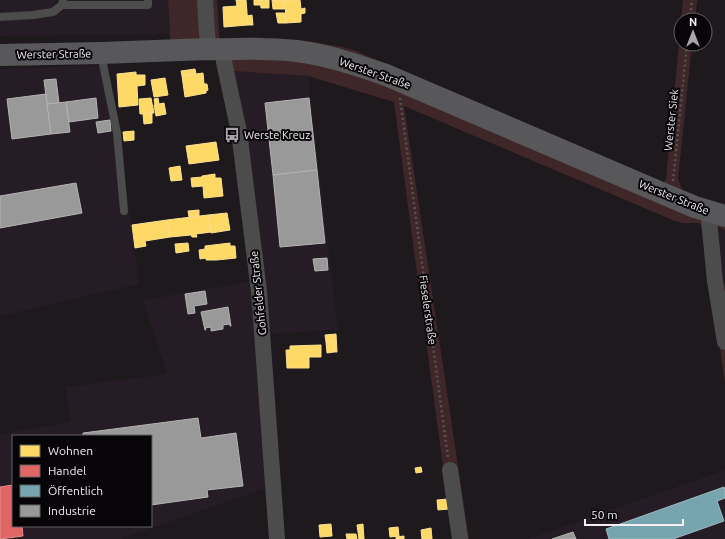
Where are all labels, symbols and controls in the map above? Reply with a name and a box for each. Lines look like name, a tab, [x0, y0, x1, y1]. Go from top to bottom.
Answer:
north arrow	[673, 12, 713, 52]
text: N	[689, 16, 697, 28]
street label: Werster Straße	[17, 47, 91, 61]
street label: Werster Straße	[338, 55, 412, 91]
street label: Werster Siek	[662, 88, 680, 152]
bus stop icon: Werste Kreuz	[223, 126, 241, 144]
place label: Werste Kreuz	[244, 129, 310, 141]
street label: Werster Straße	[637, 177, 711, 217]
street label: Gohfelder Straße	[248, 250, 268, 336]
street label: Fieselerstraße	[417, 274, 439, 346]
legend	[12, 435, 152, 527]
text: Wohnen	[48, 444, 93, 457]
text: Handel	[48, 464, 86, 477]
text: Öffentlich	[48, 484, 103, 497]
scale bar	[585, 501, 683, 527]
text: Industrie	[48, 504, 96, 517]
text: 50 m	[591, 508, 618, 521]

